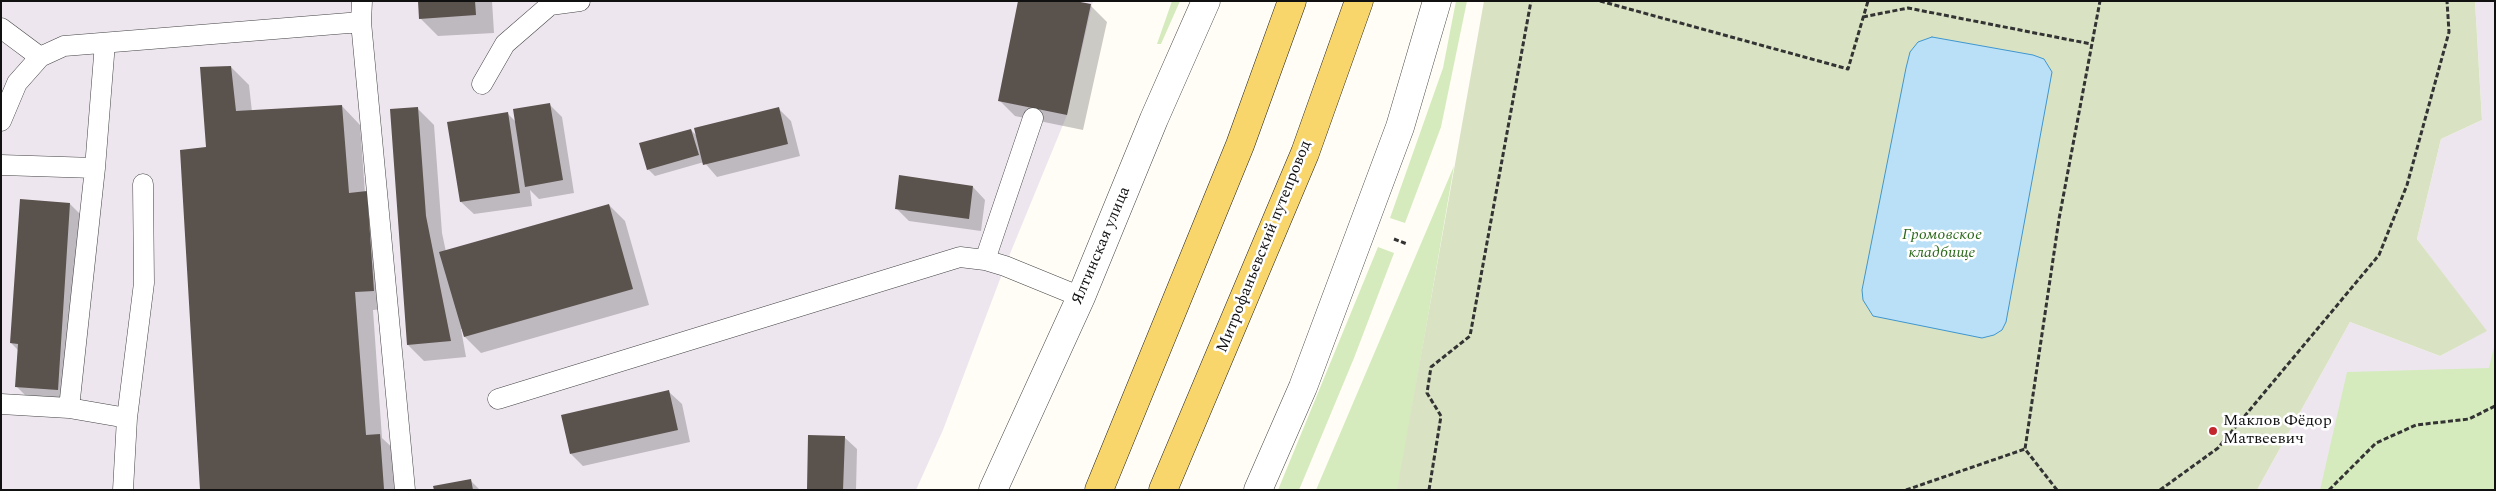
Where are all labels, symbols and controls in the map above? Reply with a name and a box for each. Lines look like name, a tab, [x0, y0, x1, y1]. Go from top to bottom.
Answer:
street label: Митрофаньевский путепровод	[1214, 138, 1316, 356]
street label: Ялтинская улица	[1068, 184, 1136, 308]
park label: Громовское кладбище	[1902, 226, 1982, 264]
place label: Маклов Фёдор Матвеевич	[2223, 412, 2332, 450]
marker: Маклов Фёдор Матвеевич	[2207, 425, 2219, 437]

